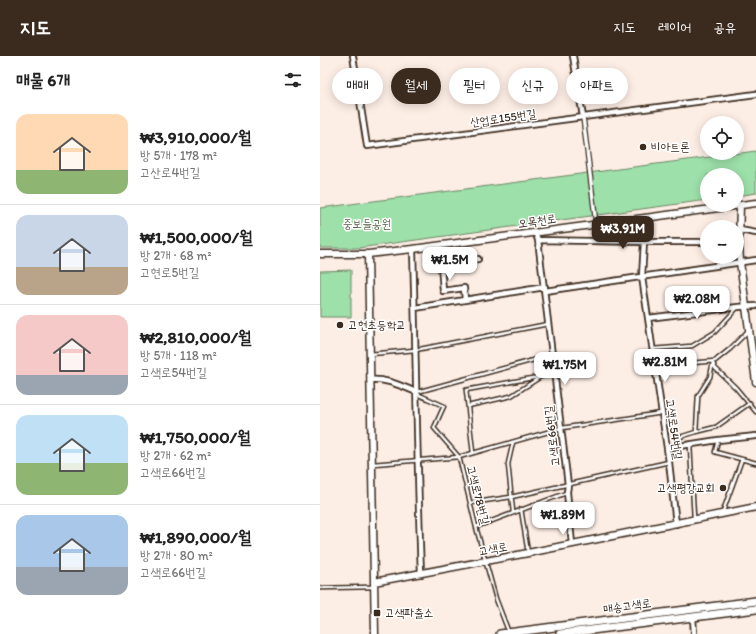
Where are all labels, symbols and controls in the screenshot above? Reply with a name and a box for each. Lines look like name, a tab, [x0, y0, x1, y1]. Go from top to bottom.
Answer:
text: 지도	[20, 16, 51, 39]
text: 지도	[613, 19, 636, 36]
text: 레이어	[658, 19, 691, 36]
text: 공유	[713, 19, 736, 36]
chip: 매매	[332, 68, 383, 104]
chip: 월세	[391, 68, 441, 104]
chip: 필터	[449, 68, 500, 104]
chip: 신규	[508, 68, 558, 104]
chip: 아파트	[566, 68, 628, 104]
icon: filters	[282, 69, 304, 91]
text: 매물 6개	[16, 70, 70, 90]
street label: 산업로155번길	[469, 106, 537, 130]
map controls	[700, 116, 744, 264]
button: locate	[700, 116, 744, 160]
text: ₩3,910,000/월	[140, 127, 251, 147]
icon: home	[48, 130, 96, 178]
place label: 비아트론	[651, 140, 690, 154]
marker: 비아트론	[638, 142, 648, 152]
text: 방 5개 · 178 m²	[140, 148, 217, 163]
text: 고산로4번길	[140, 165, 200, 180]
button: +	[700, 168, 744, 212]
street label: 오목천로	[517, 211, 557, 231]
pin: ₩3.91M	[590, 216, 656, 250]
park label: 중보들공원	[343, 217, 391, 231]
button: −	[700, 220, 744, 264]
text: ₩3.91M	[601, 221, 645, 236]
text: ₩1,500,000/월	[140, 227, 253, 247]
icon: home	[48, 231, 96, 279]
pin: ₩1.5M	[422, 247, 478, 281]
text: 방 2개 · 68 m²	[140, 248, 212, 263]
text: ₩1.5M	[431, 252, 469, 267]
text: 고현로5번길	[140, 265, 199, 280]
pin: ₩2.08M	[664, 286, 730, 320]
text: ₩2.08M	[674, 291, 720, 306]
place label: 고현초등학교	[348, 318, 406, 332]
marker: 고현초등학교	[335, 320, 345, 330]
text: ₩2,810,000/월	[140, 327, 251, 347]
icon: home	[48, 331, 96, 379]
text: 방 5개 · 118 m²	[140, 348, 217, 363]
pin: ₩2.81M	[632, 349, 698, 383]
pin: ₩1.75M	[532, 352, 598, 386]
text: ₩2.81M	[643, 354, 687, 369]
text: ₩1.75M	[543, 357, 587, 372]
text: 고색로54번길	[140, 365, 207, 380]
street label: 고색로54번길	[663, 397, 685, 461]
street label: 고색로66번길	[541, 405, 563, 467]
text: ₩1,750,000/월	[140, 427, 251, 447]
icon: home	[48, 431, 96, 479]
text: 방 2개 · 62 m²	[140, 448, 211, 463]
street label: 고색로78번길	[464, 464, 492, 527]
text: 고색로66번길	[140, 465, 206, 480]
place label: 고색평강교회	[657, 481, 715, 495]
marker: 고색평강교회	[718, 483, 728, 493]
pin: ₩1.89M	[530, 502, 596, 536]
text: ₩1.89M	[541, 507, 585, 522]
text: ₩1,890,000/월	[140, 527, 251, 547]
icon: home	[48, 531, 96, 579]
street label: 고색로	[477, 539, 509, 559]
text: 방 2개 · 80 m²	[140, 548, 213, 563]
text: 고색로66번길	[140, 565, 206, 580]
street label: 매송고색로	[602, 596, 652, 616]
place label: 고색파출소	[385, 606, 433, 620]
marker: 고색파출소	[372, 608, 382, 618]

